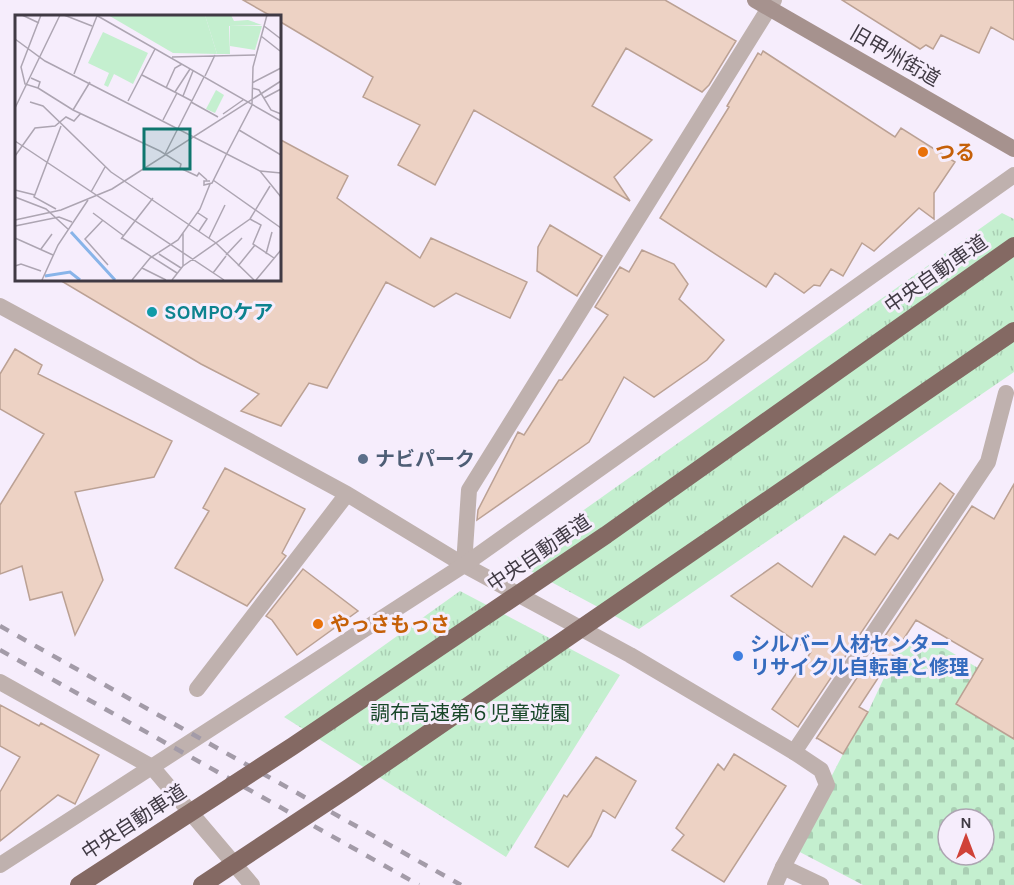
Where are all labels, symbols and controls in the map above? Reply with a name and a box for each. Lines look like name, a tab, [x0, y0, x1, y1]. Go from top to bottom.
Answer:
inset map	[15, 15, 280, 280]
street label: 旧甲州街道	[846, 21, 944, 91]
place label: つる	[935, 141, 975, 164]
marker: つる	[916, 145, 930, 159]
street label: 中央自動車道	[880, 230, 992, 318]
place label: SOMPOケア	[164, 301, 273, 324]
marker: SOMPOケア	[145, 305, 159, 319]
place label: ナビパーク	[375, 448, 475, 471]
marker: ナビパーク	[356, 452, 370, 466]
street label: 中央自動車道	[483, 510, 595, 596]
place label: やっさもっさ	[330, 613, 450, 636]
marker: やっさもっさ	[311, 617, 325, 631]
place label: シルバー人材センター リサイクル自転車と修理	[750, 633, 969, 679]
marker: シルバー人材センター リサイクル自転車と修理	[731, 649, 745, 663]
park label: 調布高速第６児童遊園	[370, 702, 570, 725]
street label: 中央自動車道	[77, 780, 191, 864]
north arrow	[936, 807, 996, 867]
text: N	[960, 813, 972, 832]

